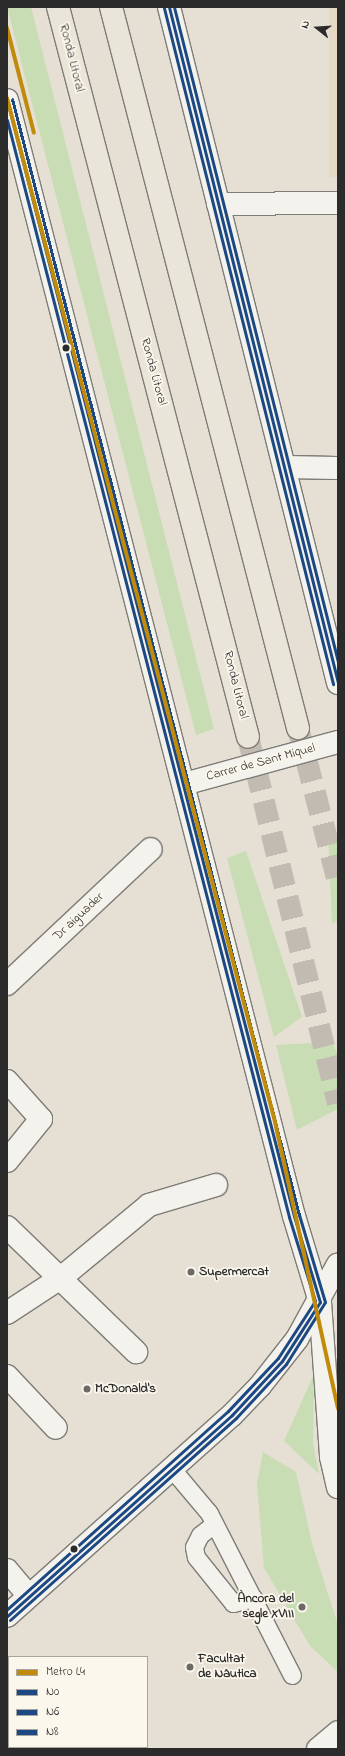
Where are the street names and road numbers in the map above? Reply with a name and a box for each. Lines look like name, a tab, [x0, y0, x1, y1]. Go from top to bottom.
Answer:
street label: Ronda Litoral	[55, 22, 87, 94]
street label: Ronda Litoral	[136, 336, 170, 408]
street label: Ronda Litoral	[219, 649, 251, 721]
street label: Carrer de Sant Miquel	[205, 741, 317, 785]
street label: Dr aiguader	[50, 890, 108, 944]

